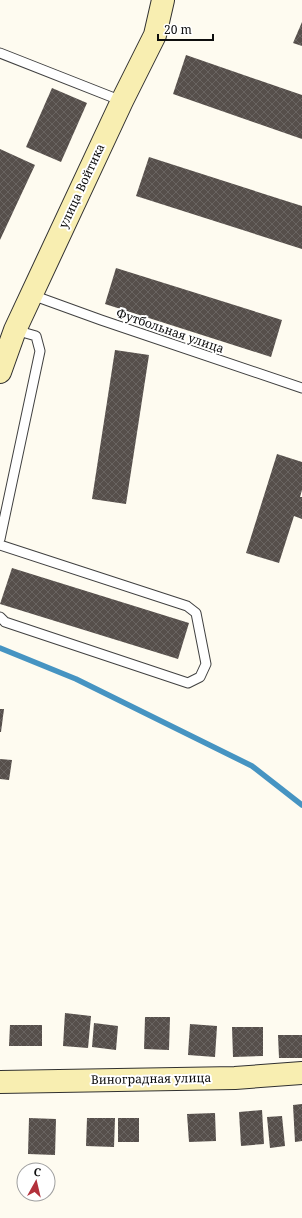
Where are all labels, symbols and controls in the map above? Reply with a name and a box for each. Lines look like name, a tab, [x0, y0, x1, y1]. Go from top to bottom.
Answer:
scale bar	[158, 16, 213, 42]
text: 20 m	[164, 21, 192, 38]
street label: улица Войтика	[55, 141, 109, 231]
street label: Футбольная улица	[114, 304, 227, 357]
street label: Виноградная улица	[91, 1069, 211, 1088]
north arrow	[16, 1162, 56, 1202]
text: С	[33, 1164, 42, 1180]

